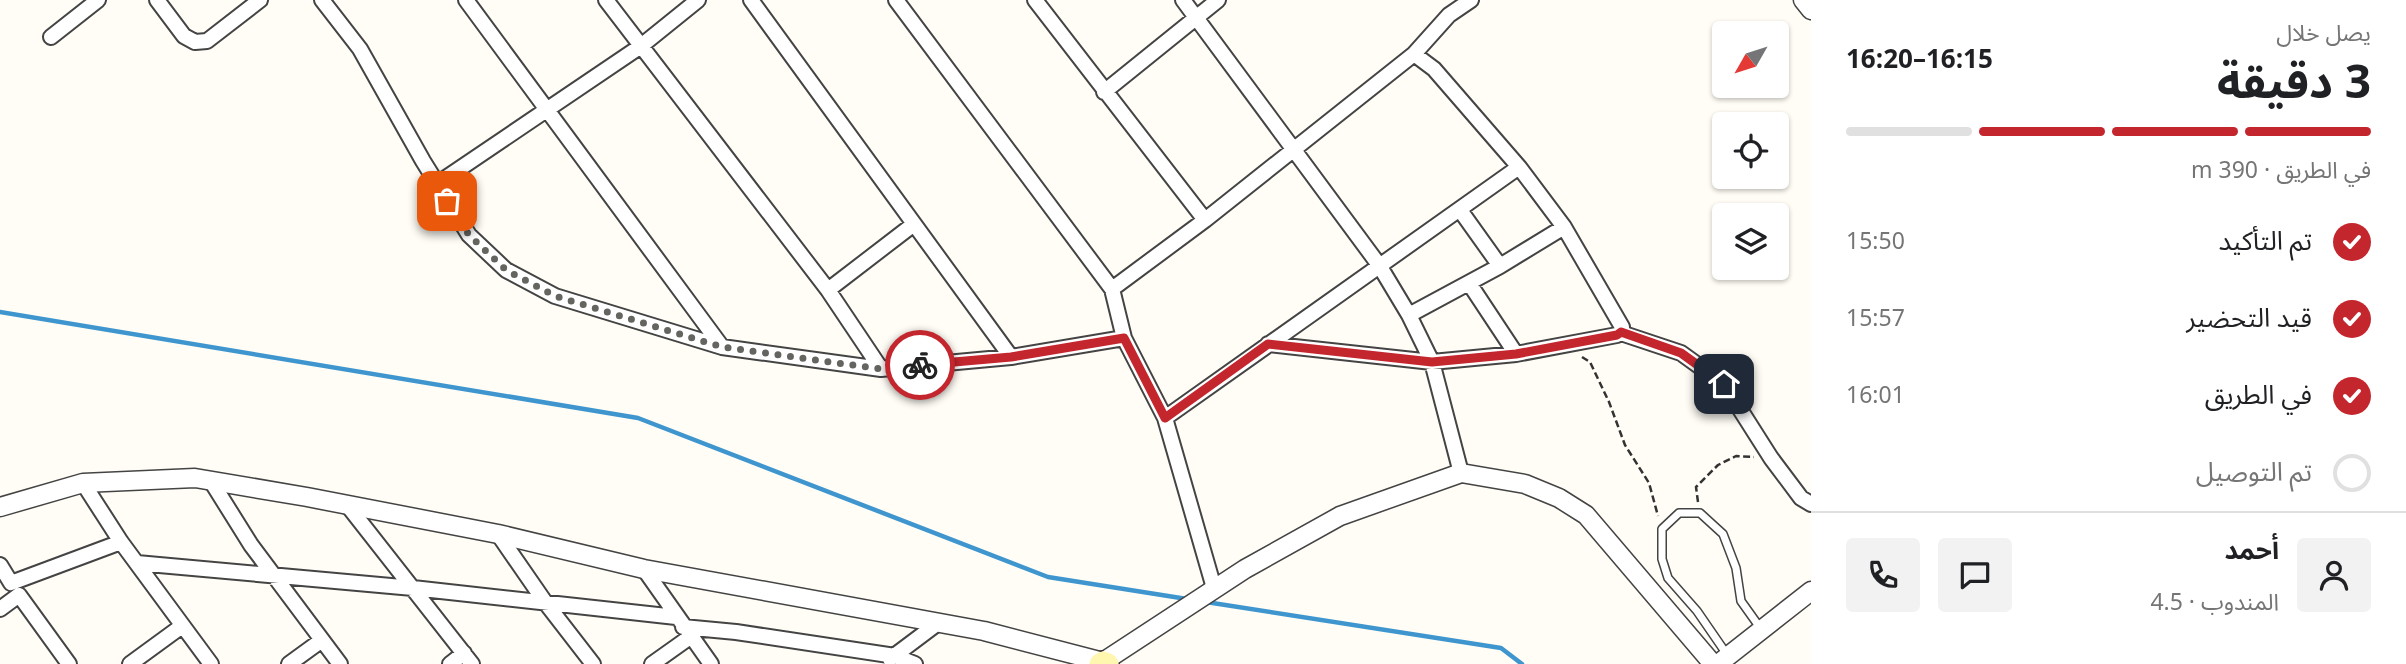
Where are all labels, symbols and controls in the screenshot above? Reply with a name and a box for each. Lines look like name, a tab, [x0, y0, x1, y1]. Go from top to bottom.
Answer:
text: يصل خلال	[2276, 9, 2371, 58]
north arrow	[1712, 21, 1788, 98]
map controls	[1712, 21, 1789, 280]
text: 16:15–16:20	[1846, 32, 1993, 87]
text: 3 دقيقة	[2217, 35, 2371, 132]
button: locate	[1712, 112, 1789, 189]
text: في الطريق · 390 m	[2191, 146, 2371, 195]
pin	[417, 171, 477, 231]
icon: bag	[428, 182, 466, 220]
button: layers	[1712, 203, 1789, 280]
text: تم التأكيد	[2218, 214, 2312, 269]
text: 15:50	[1846, 217, 1905, 266]
icon: check	[2333, 223, 2371, 261]
text: قيد التحضير	[2186, 291, 2312, 346]
text: 15:57	[1846, 294, 1905, 343]
icon: check	[2333, 300, 2371, 338]
courier	[885, 330, 955, 400]
icon: bike	[901, 346, 939, 384]
pin	[1694, 354, 1754, 414]
icon: home	[1705, 365, 1743, 403]
text: في الطريق	[2205, 368, 2312, 423]
text: 16:01	[1846, 371, 1905, 420]
icon: check	[2333, 377, 2371, 415]
text: تم التوصيل	[2196, 445, 2312, 500]
text: أحمد	[2225, 523, 2279, 578]
button: phone	[1846, 538, 1920, 612]
button: chat	[1938, 538, 2012, 612]
button: person	[2297, 538, 2371, 612]
text: المندوب · 4.5	[2150, 578, 2279, 627]

